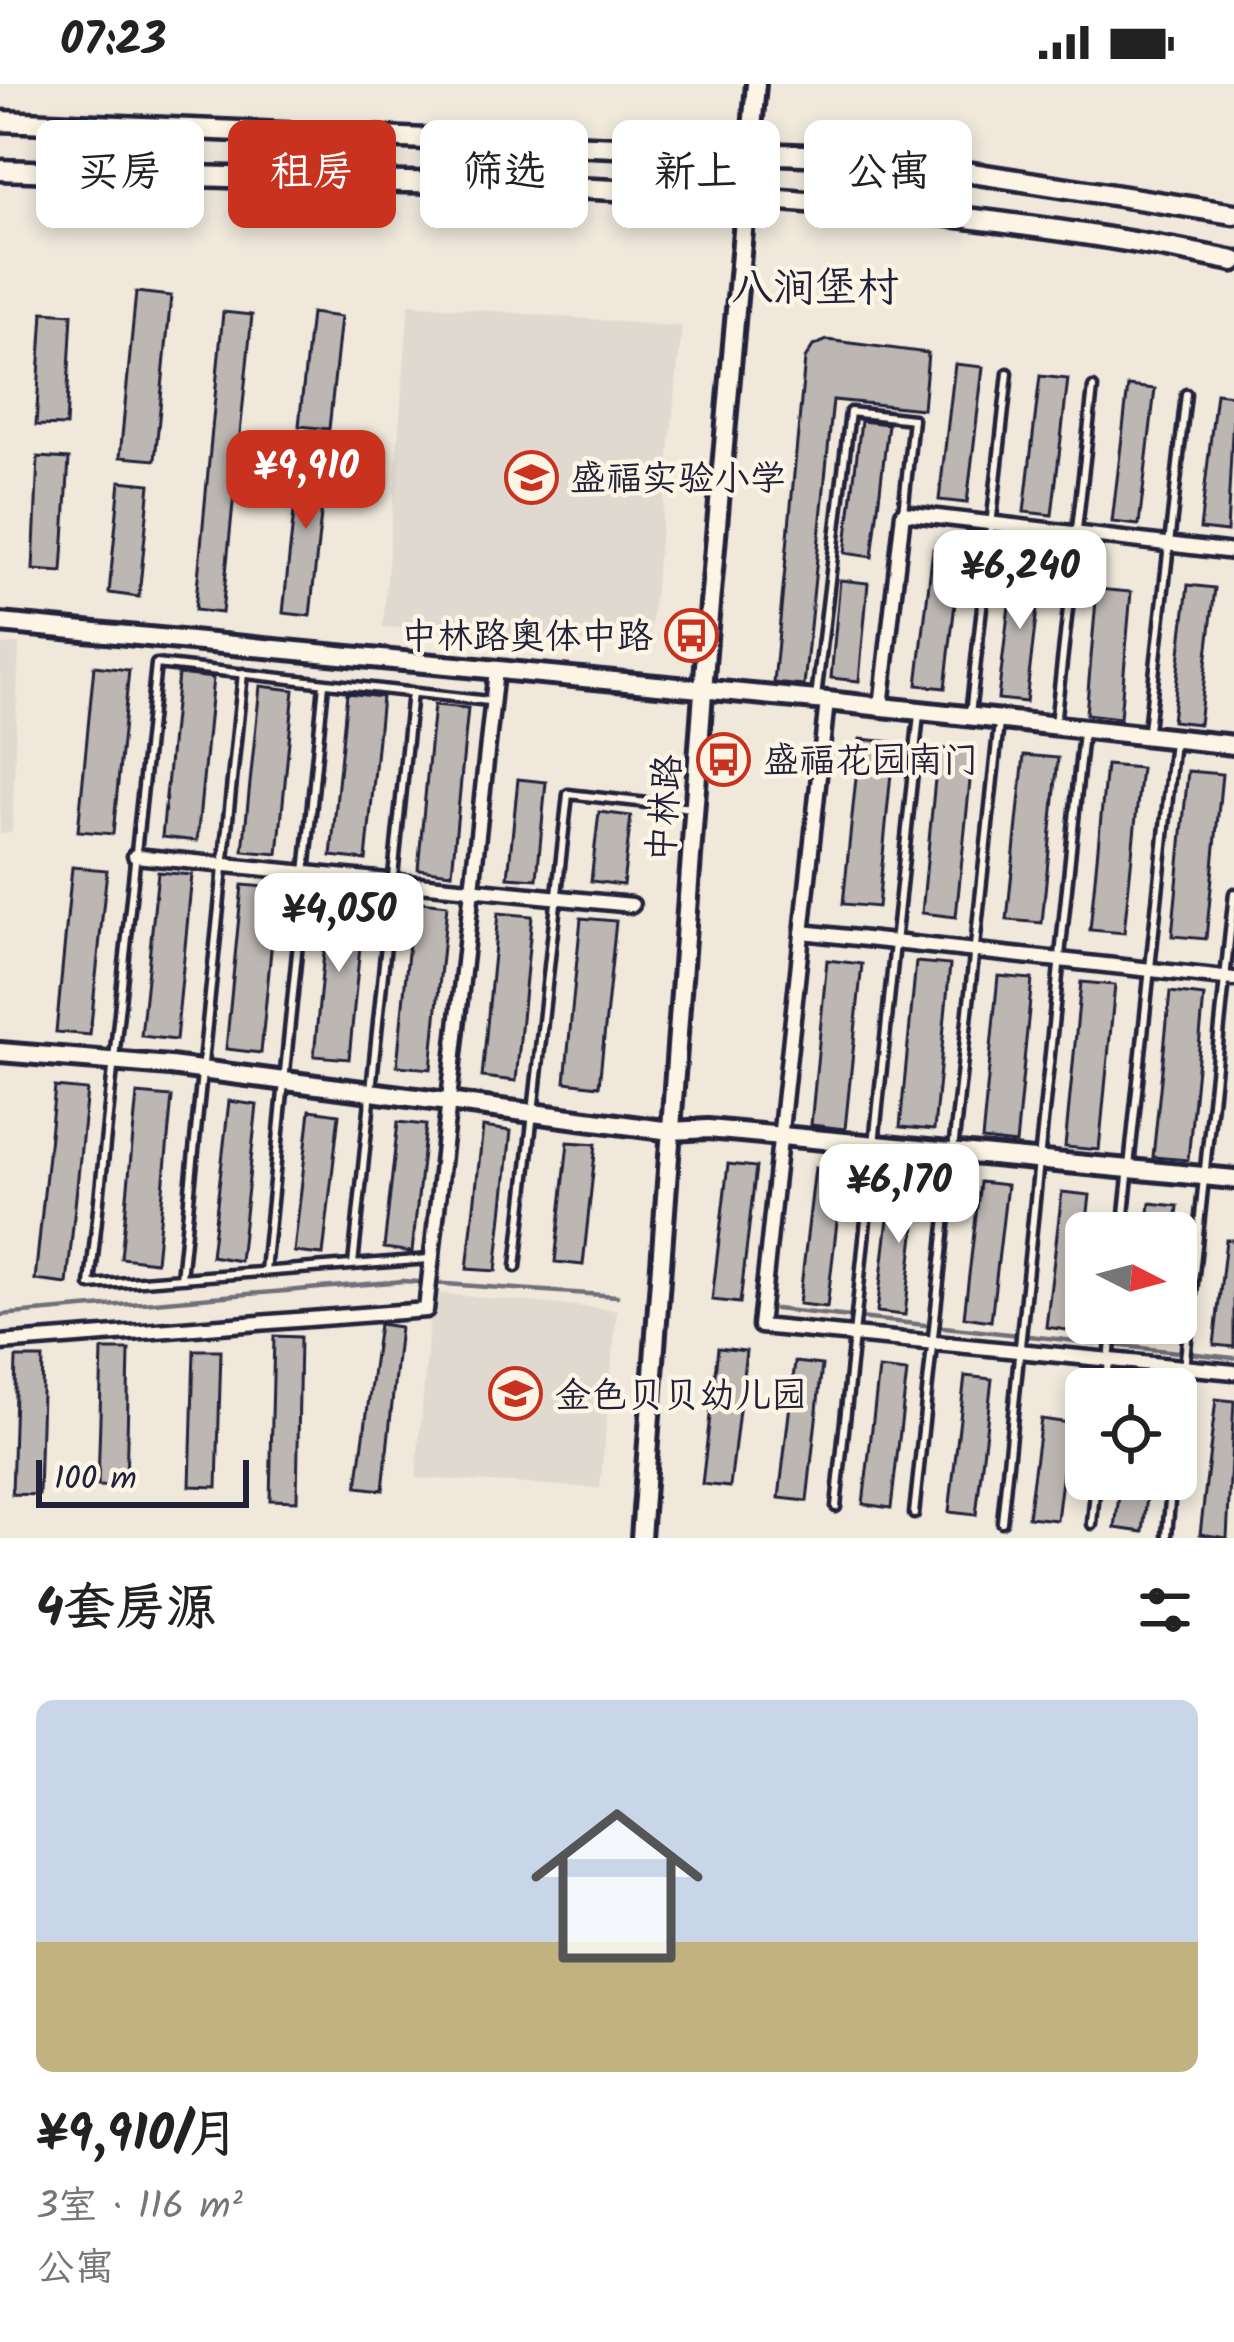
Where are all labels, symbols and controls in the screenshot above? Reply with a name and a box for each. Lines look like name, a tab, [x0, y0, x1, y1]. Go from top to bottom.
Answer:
text: 07:23	[60, 6, 166, 78]
chip: 买房	[36, 120, 204, 228]
chip: 租房	[228, 120, 396, 228]
chip: 筛选	[420, 120, 588, 228]
chip: 新上	[612, 120, 780, 228]
chip: 公寓	[804, 120, 972, 228]
district label: 八涧堡村	[731, 256, 899, 323]
pin: ¥9,910	[208, 430, 404, 532]
text: ¥9,910	[253, 438, 359, 500]
school or university icon: 盛福实验小学	[503, 449, 559, 505]
place label: 盛福实验小学	[570, 452, 786, 509]
pin: ¥6,240	[922, 530, 1118, 632]
text: ¥6,240	[960, 538, 1080, 600]
bus stop icon: 中林路奥体中路	[664, 607, 720, 663]
place label: 中林路奥体中路	[401, 610, 653, 667]
bus stop icon: 盛福花园南门	[696, 731, 752, 787]
place label: 盛福花园南门	[763, 734, 979, 791]
street label: 中林路	[634, 752, 699, 864]
pin: ¥4,050	[241, 873, 437, 975]
text: ¥4,050	[281, 881, 397, 943]
pin: ¥6,170	[801, 1144, 997, 1246]
text: ¥6,170	[846, 1152, 952, 1214]
north arrow	[1065, 1212, 1197, 1344]
map controls	[1065, 1212, 1197, 1500]
school or university icon: 金色贝贝幼儿园	[488, 1366, 544, 1422]
button: locate	[1065, 1368, 1197, 1500]
place label: 金色贝贝幼儿园	[555, 1369, 807, 1426]
scale bar	[36, 1454, 249, 1507]
text: 100 m	[54, 1454, 137, 1507]
text: 4套房源	[36, 1570, 217, 1651]
icon: filters	[1132, 1577, 1198, 1643]
icon: home	[509, 1778, 725, 1994]
text: ¥9,910/月	[36, 2096, 239, 2177]
text: 3室 · 116 m²	[36, 2177, 243, 2239]
text: 公寓	[36, 2239, 114, 2301]

